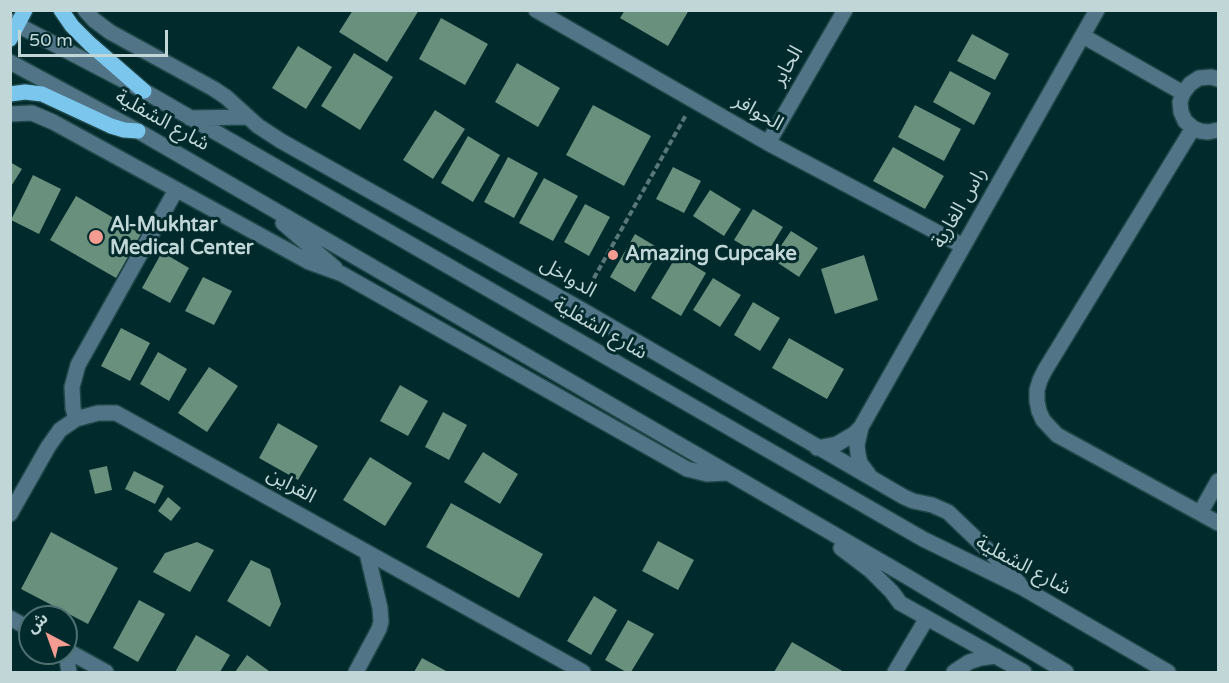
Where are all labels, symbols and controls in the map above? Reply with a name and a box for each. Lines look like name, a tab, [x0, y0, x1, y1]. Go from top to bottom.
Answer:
scale bar	[21, 18, 171, 56]
text: 50 m	[29, 29, 73, 51]
street label: الحاير	[767, 42, 809, 90]
street label: شارع الشفلية	[111, 85, 213, 157]
street label: الحوافر	[729, 89, 787, 137]
street label: راس الغارية	[927, 163, 993, 253]
place label: Al-Mukhtar Medical Center	[110, 214, 253, 261]
marker: Al-Mukhtar Medical Center	[87, 228, 105, 246]
place label: Amazing Cupcake	[625, 243, 797, 267]
marker: Amazing Cupcake	[606, 248, 620, 262]
street label: الدواخل	[536, 252, 600, 304]
street label: شارع الشفلية	[549, 293, 651, 365]
street label: القراين	[262, 463, 320, 509]
street label: شارع الشفلية	[971, 531, 1075, 601]
north arrow	[18, 605, 78, 665]
text: ش	[23, 608, 52, 638]

